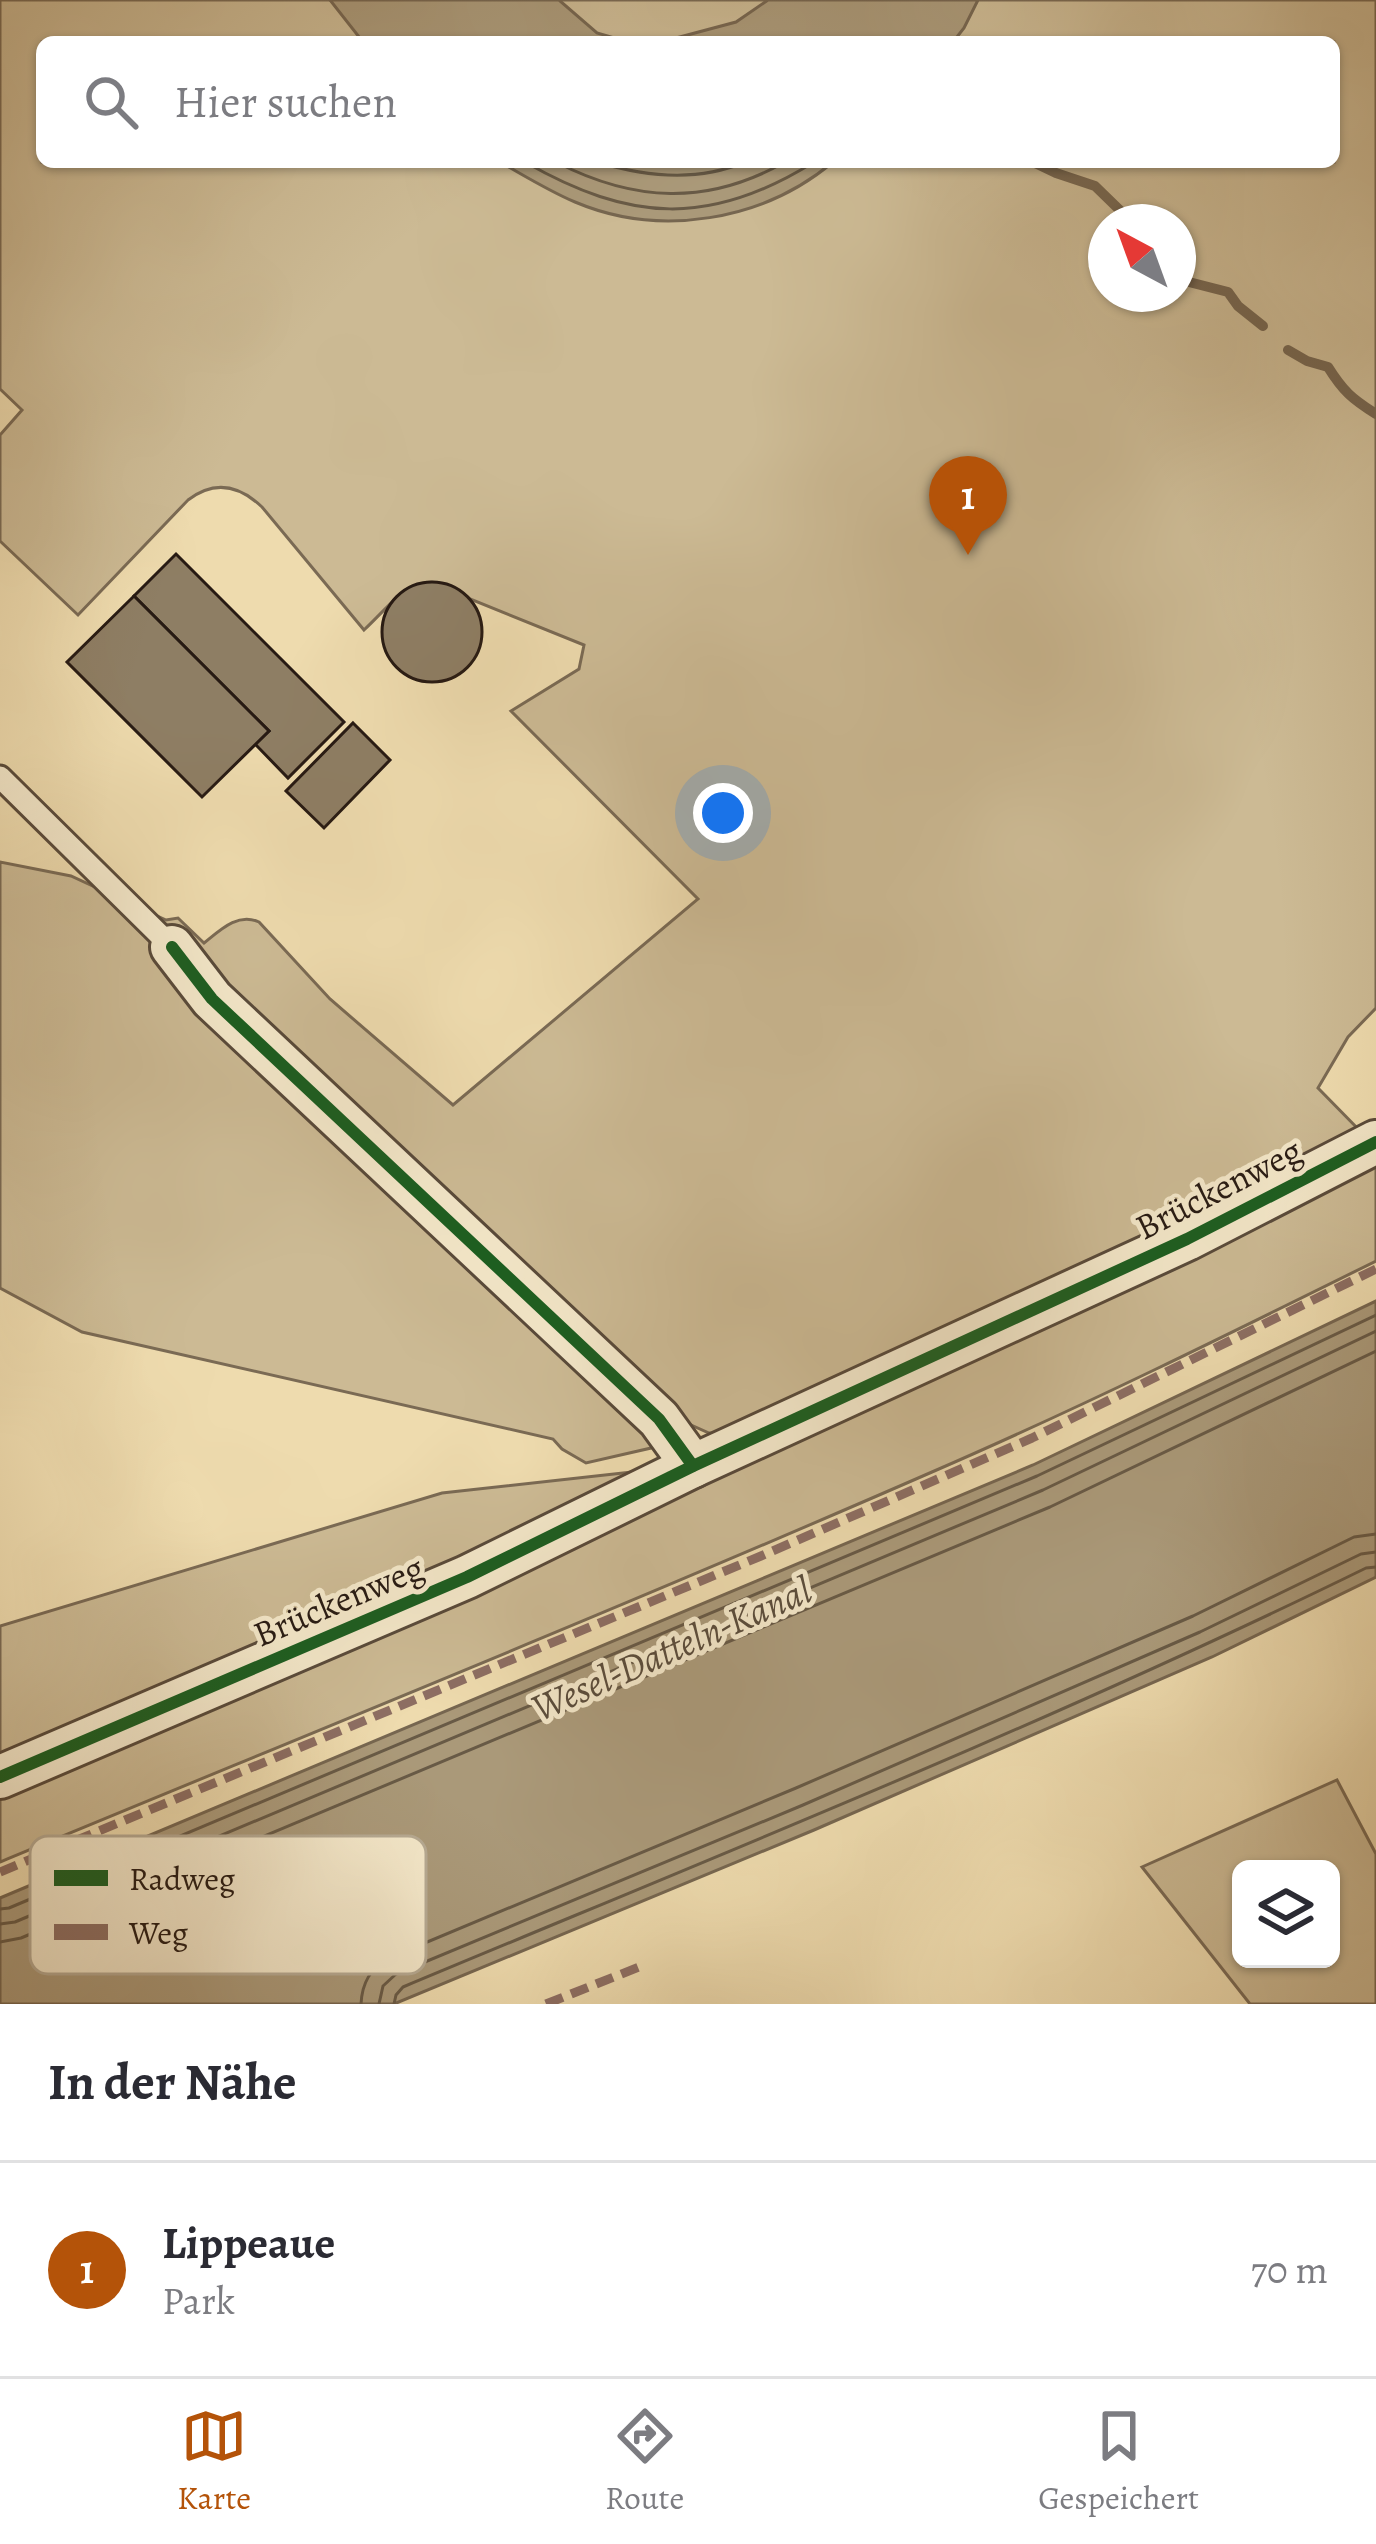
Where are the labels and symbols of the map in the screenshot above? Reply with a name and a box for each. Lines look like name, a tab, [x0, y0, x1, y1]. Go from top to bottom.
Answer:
north arrow	[1088, 204, 1196, 312]
pin: 1	[929, 456, 1007, 555]
your location	[693, 783, 753, 843]
street label: Brückenweg	[1127, 1126, 1310, 1251]
street label: Brückenweg	[245, 1543, 431, 1658]
water label: Wesel-Datteln-Kanal	[523, 1563, 820, 1734]
legend	[30, 1836, 426, 1974]
text: Radweg	[129, 1856, 236, 1901]
text: Weg	[128, 1910, 189, 1955]

